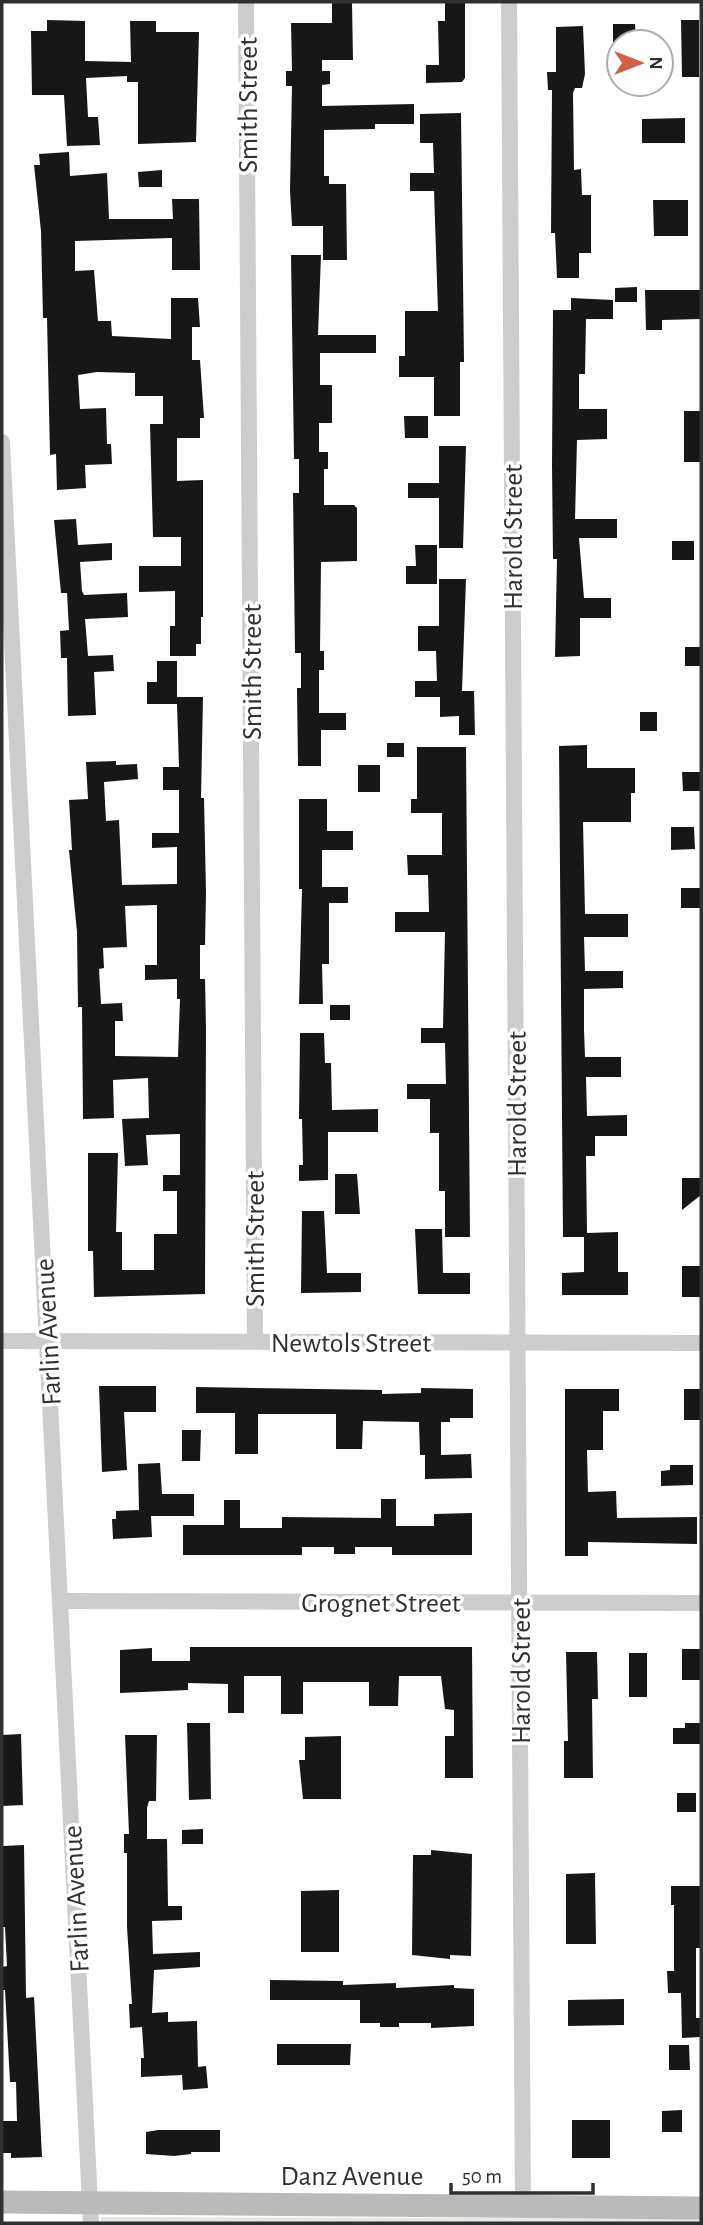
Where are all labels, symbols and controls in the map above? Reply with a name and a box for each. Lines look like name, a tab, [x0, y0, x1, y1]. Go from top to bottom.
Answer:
north arrow	[605, 28, 675, 98]
street label: Smith Street	[235, 37, 263, 173]
text: N	[646, 56, 665, 70]
street label: Harold Street	[500, 464, 528, 610]
street label: Smith Street	[239, 604, 267, 740]
street label: Harold Street	[504, 1031, 532, 1177]
street label: Smith Street	[242, 1171, 270, 1307]
street label: Farlin Avenue	[31, 1258, 67, 1406]
street label: Newtols Street	[271, 1330, 431, 1358]
street label: Grognet Street	[301, 1590, 461, 1618]
street label: Harold Street	[508, 1598, 536, 1744]
street label: Farlin Avenue	[59, 1825, 95, 1973]
scale bar	[451, 2152, 593, 2196]
street label: Danz Avenue	[281, 2163, 423, 2191]
text: 50 m	[462, 2166, 502, 2187]

